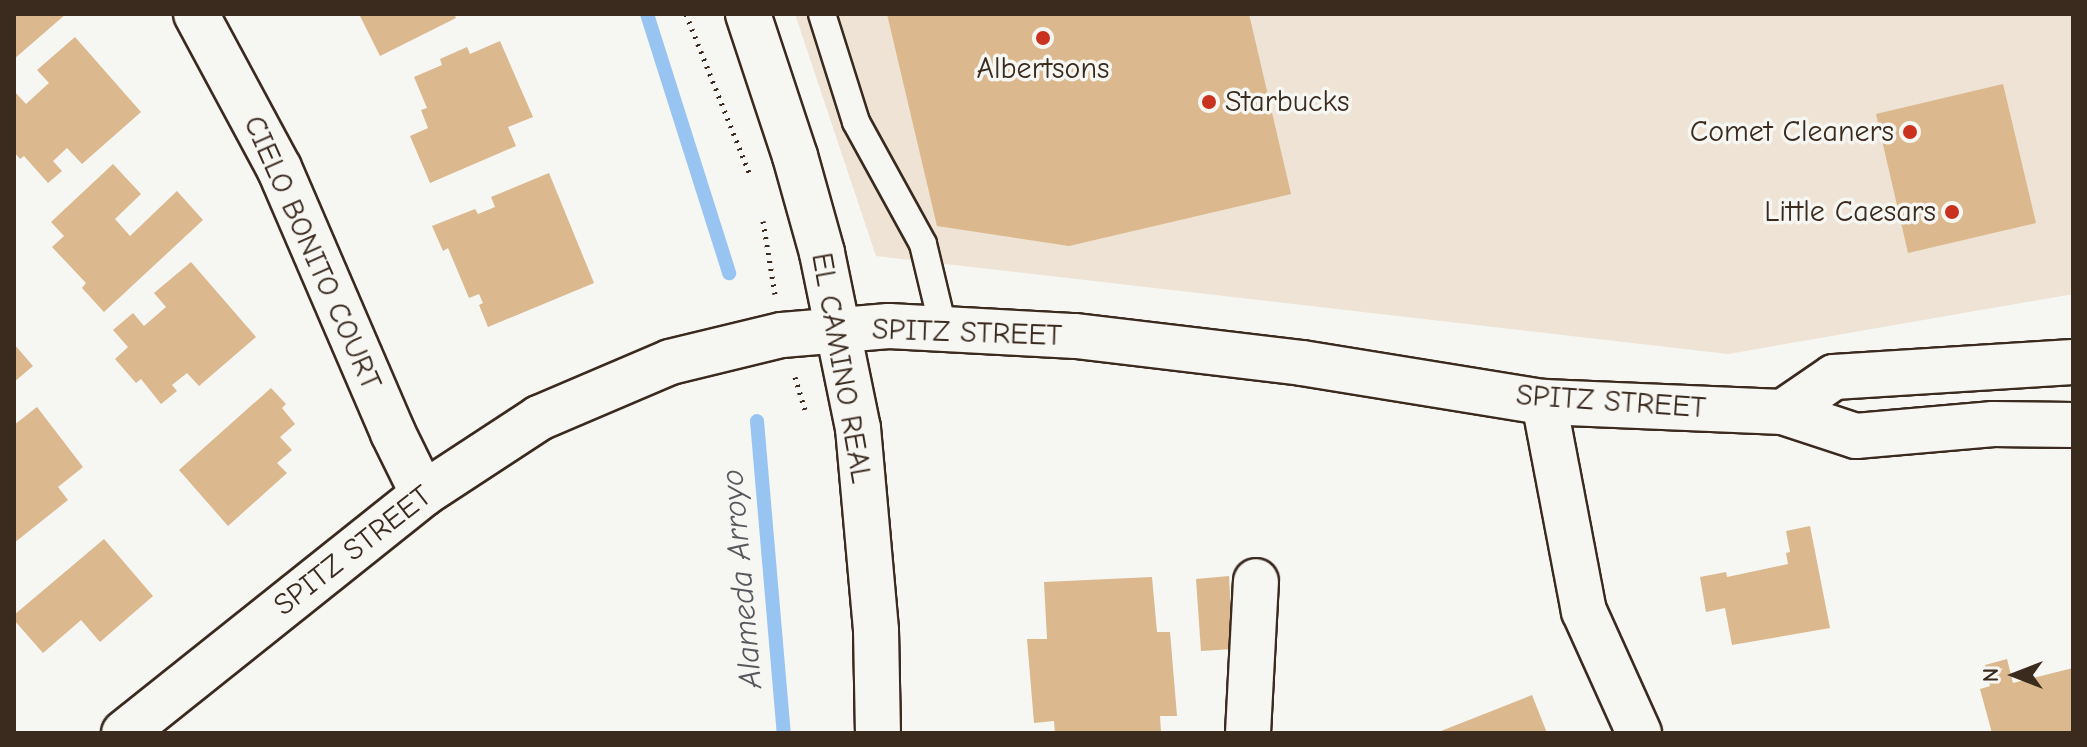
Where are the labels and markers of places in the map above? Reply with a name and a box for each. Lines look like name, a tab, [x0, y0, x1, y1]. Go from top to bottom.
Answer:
marker: Albertsons	[1034, 29, 1052, 47]
place label: Albertsons	[977, 51, 1109, 87]
place label: Starbucks	[1225, 84, 1349, 120]
marker: Starbucks	[1200, 93, 1218, 111]
place label: Comet Cleaners	[1690, 114, 1894, 150]
marker: Comet Cleaners	[1901, 123, 1919, 141]
place label: Little Caesars	[1764, 194, 1936, 230]
marker: Little Caesars	[1943, 203, 1961, 221]

